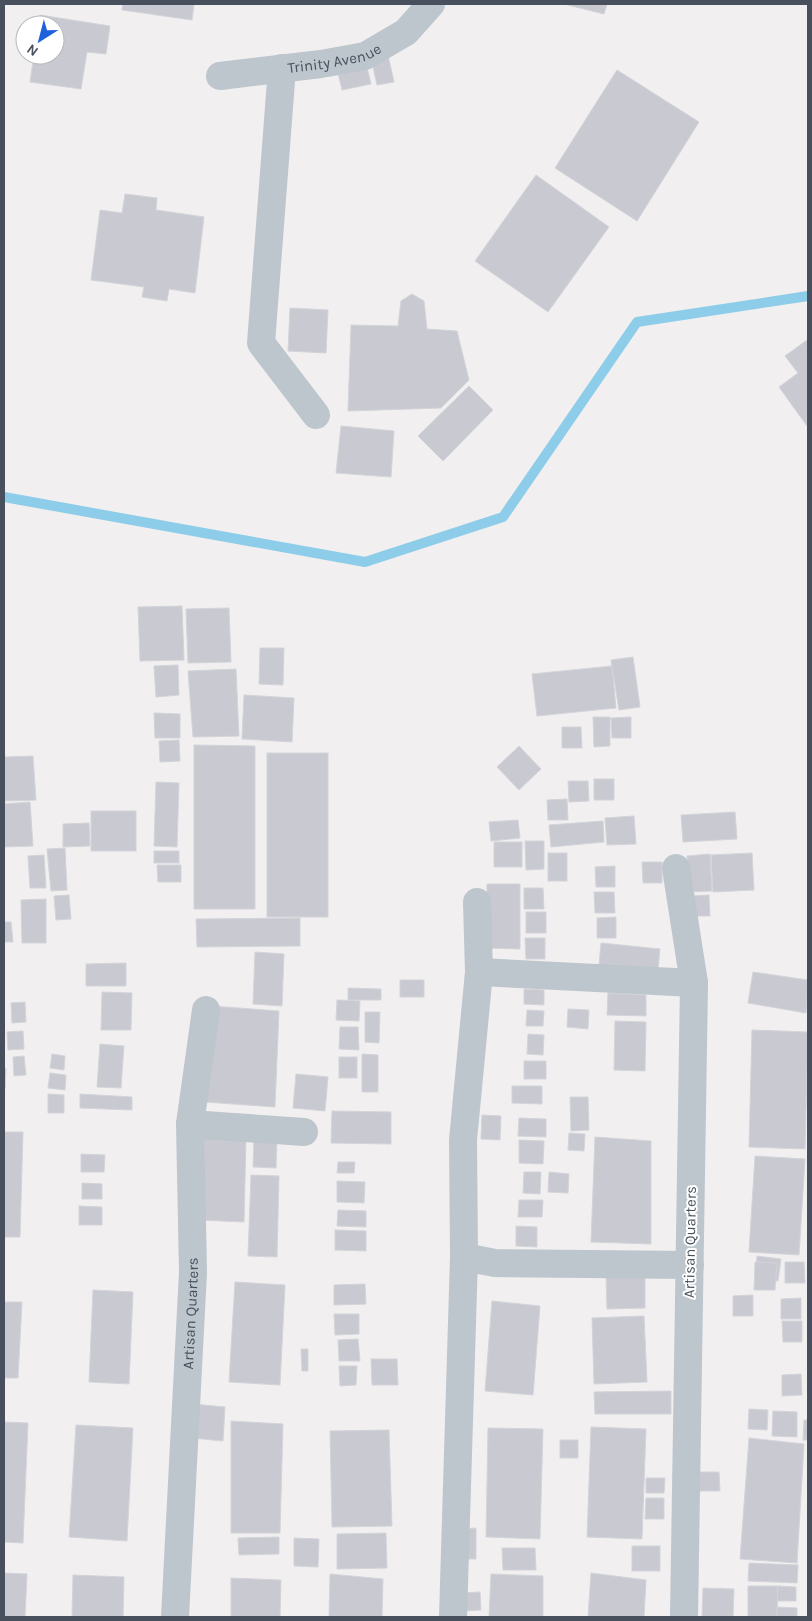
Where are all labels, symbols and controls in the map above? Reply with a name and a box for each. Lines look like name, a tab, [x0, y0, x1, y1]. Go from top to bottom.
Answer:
north arrow	[15, 15, 65, 65]
street label: Trinity Avenue	[287, 39, 384, 77]
text: N	[24, 40, 42, 60]
street label: Artisan Quarters	[680, 1186, 700, 1298]
street label: Artisan Quarters	[179, 1257, 202, 1370]

